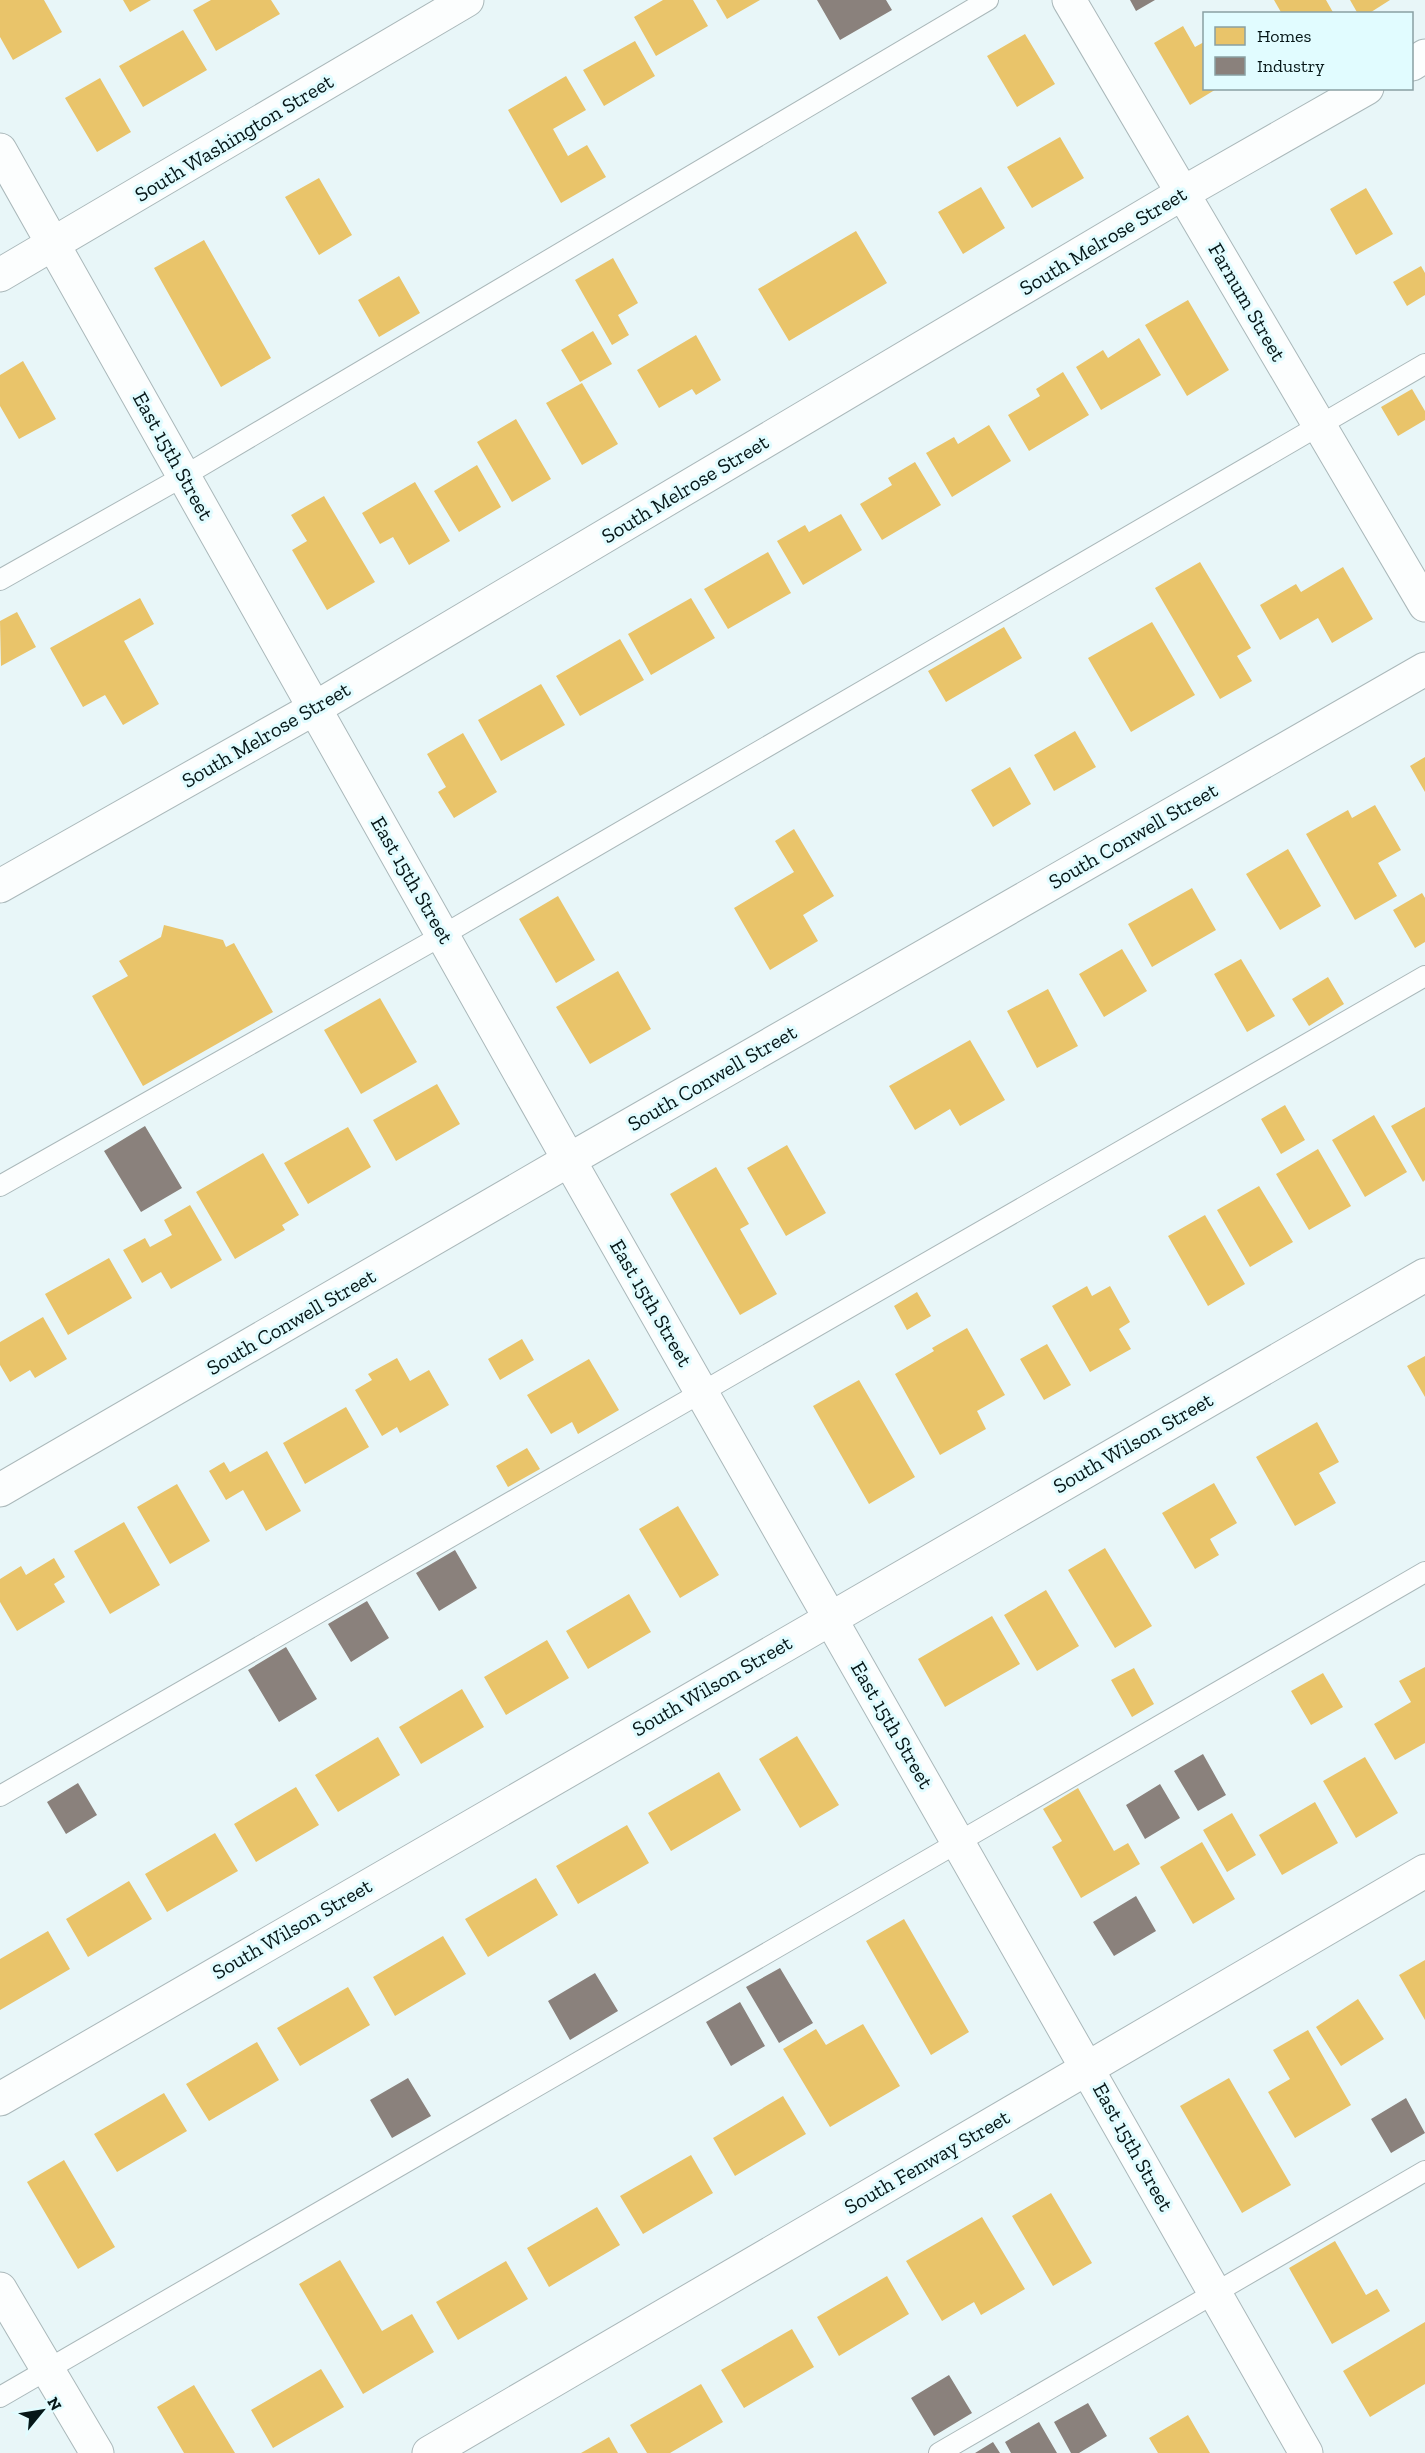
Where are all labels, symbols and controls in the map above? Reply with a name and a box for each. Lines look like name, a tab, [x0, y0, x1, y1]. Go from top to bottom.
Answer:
legend	[1203, 12, 1413, 90]
text: Homes	[1257, 25, 1311, 47]
text: Industry	[1257, 55, 1325, 77]
street label: South Washington Street	[130, 68, 338, 207]
street label: South Melrose Street	[1015, 181, 1191, 300]
street label: Farnum Street	[1203, 238, 1291, 366]
street label: East 15th Street	[128, 387, 219, 524]
street label: South Melrose Street	[597, 429, 773, 548]
street label: South Melrose Street	[177, 676, 354, 793]
street label: South Conwell Street	[1044, 777, 1222, 894]
street label: East 15th Street	[366, 812, 459, 948]
street label: South Conwell Street	[623, 1019, 801, 1136]
street label: East 15th Street	[605, 1235, 698, 1371]
street label: South Conwell Street	[202, 1263, 380, 1380]
street label: South Wilson Street	[1049, 1387, 1217, 1498]
street label: South Wilson Street	[628, 1630, 796, 1741]
street label: East 15th Street	[846, 1657, 939, 1793]
street label: South Wilson Street	[208, 1873, 376, 1984]
street label: East 15th Street	[1088, 2078, 1179, 2215]
street label: South Fenway Street	[840, 2104, 1014, 2219]
north arrow	[12, 2381, 72, 2441]
text: N	[43, 2394, 66, 2414]

